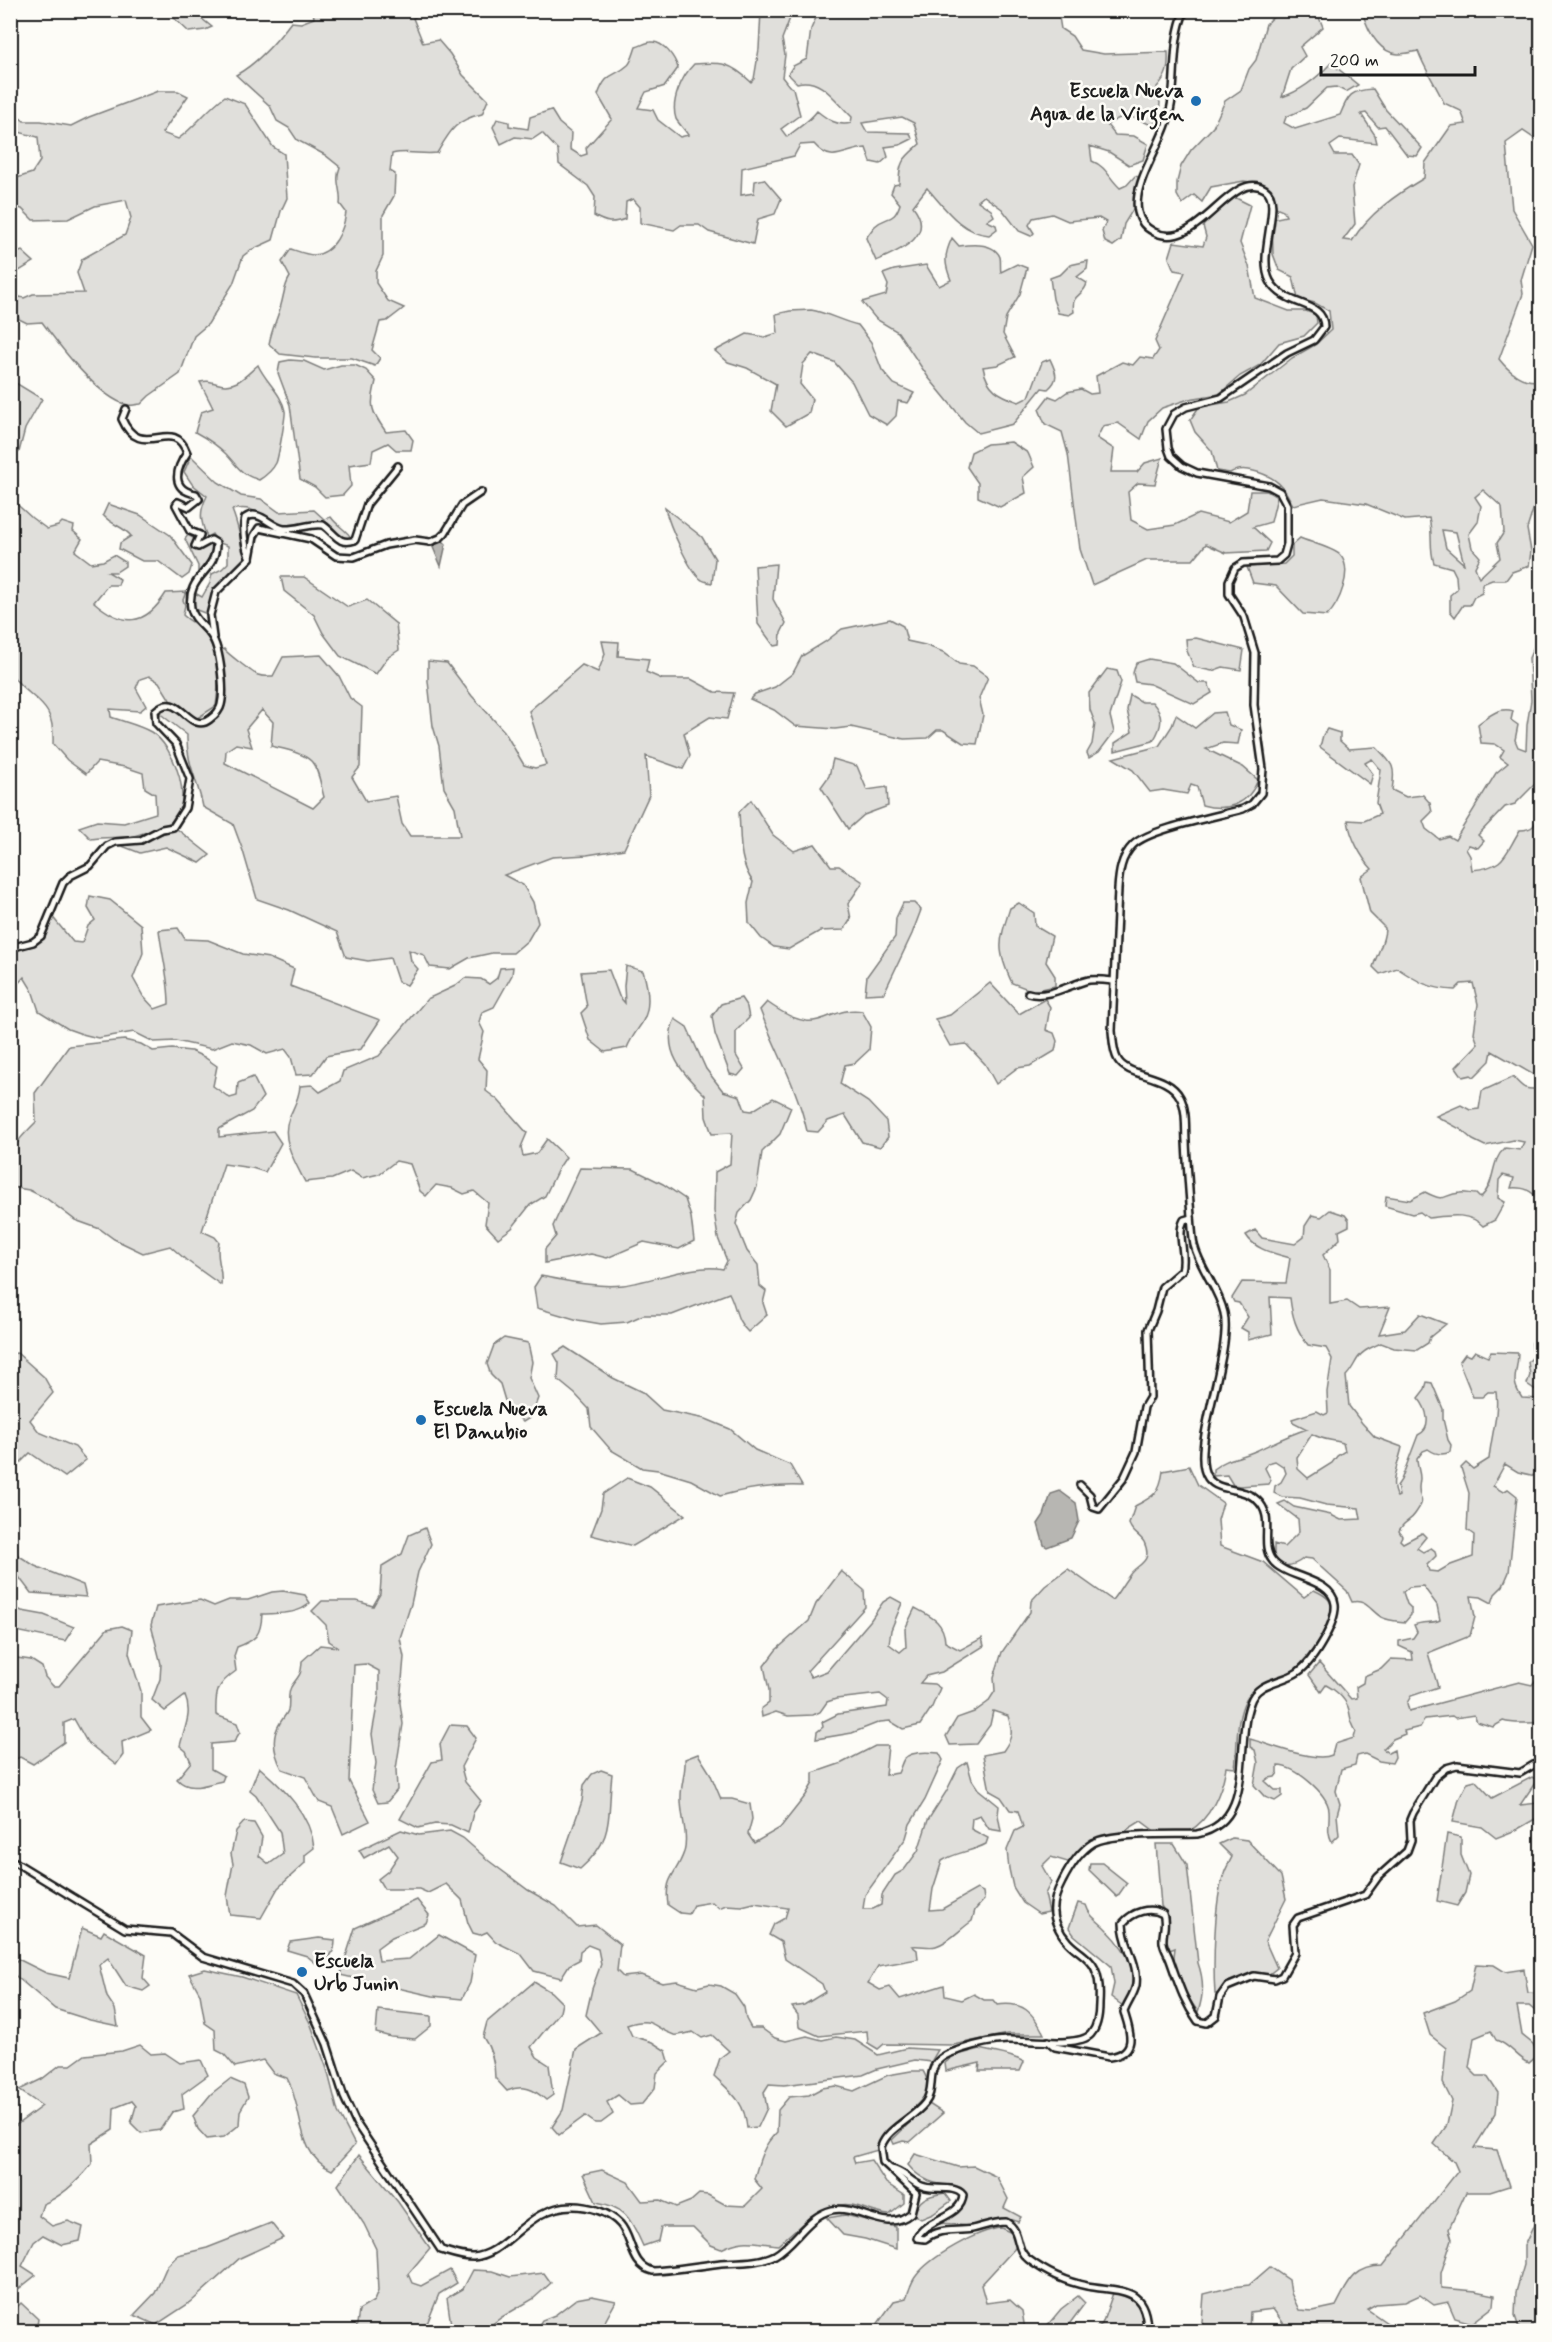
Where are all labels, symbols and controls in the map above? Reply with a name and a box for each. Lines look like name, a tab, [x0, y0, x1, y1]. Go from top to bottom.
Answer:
scale bar	[1321, 39, 1476, 77]
text: 200 m	[1330, 49, 1379, 73]
place label: Escuela Nueva Agua de la Virgen	[1030, 78, 1184, 130]
marker: Escuela Nueva Agua de la Virgen	[1189, 94, 1203, 108]
place label: Escuela Nueva El Danubio	[433, 1396, 548, 1446]
marker: Escuela Nueva El Danubio	[414, 1413, 428, 1427]
place label: Escuela Urb Junin	[314, 1948, 399, 1998]
marker: Escuela Urb Junin	[295, 1965, 309, 1979]

